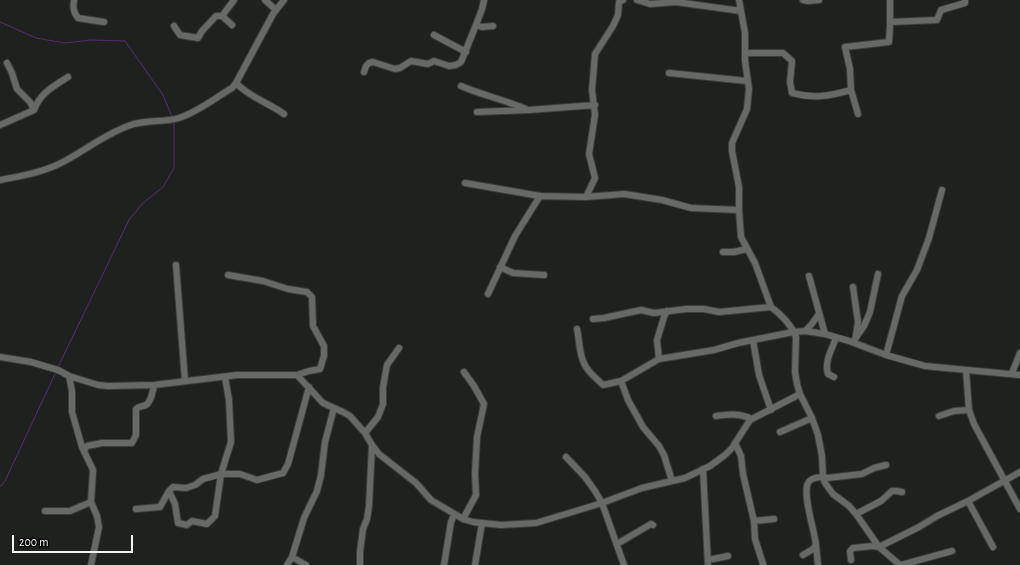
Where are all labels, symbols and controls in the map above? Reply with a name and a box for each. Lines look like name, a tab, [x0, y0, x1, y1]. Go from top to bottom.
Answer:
scale bar	[14, 527, 135, 553]
text: 200 m	[19, 536, 49, 548]

